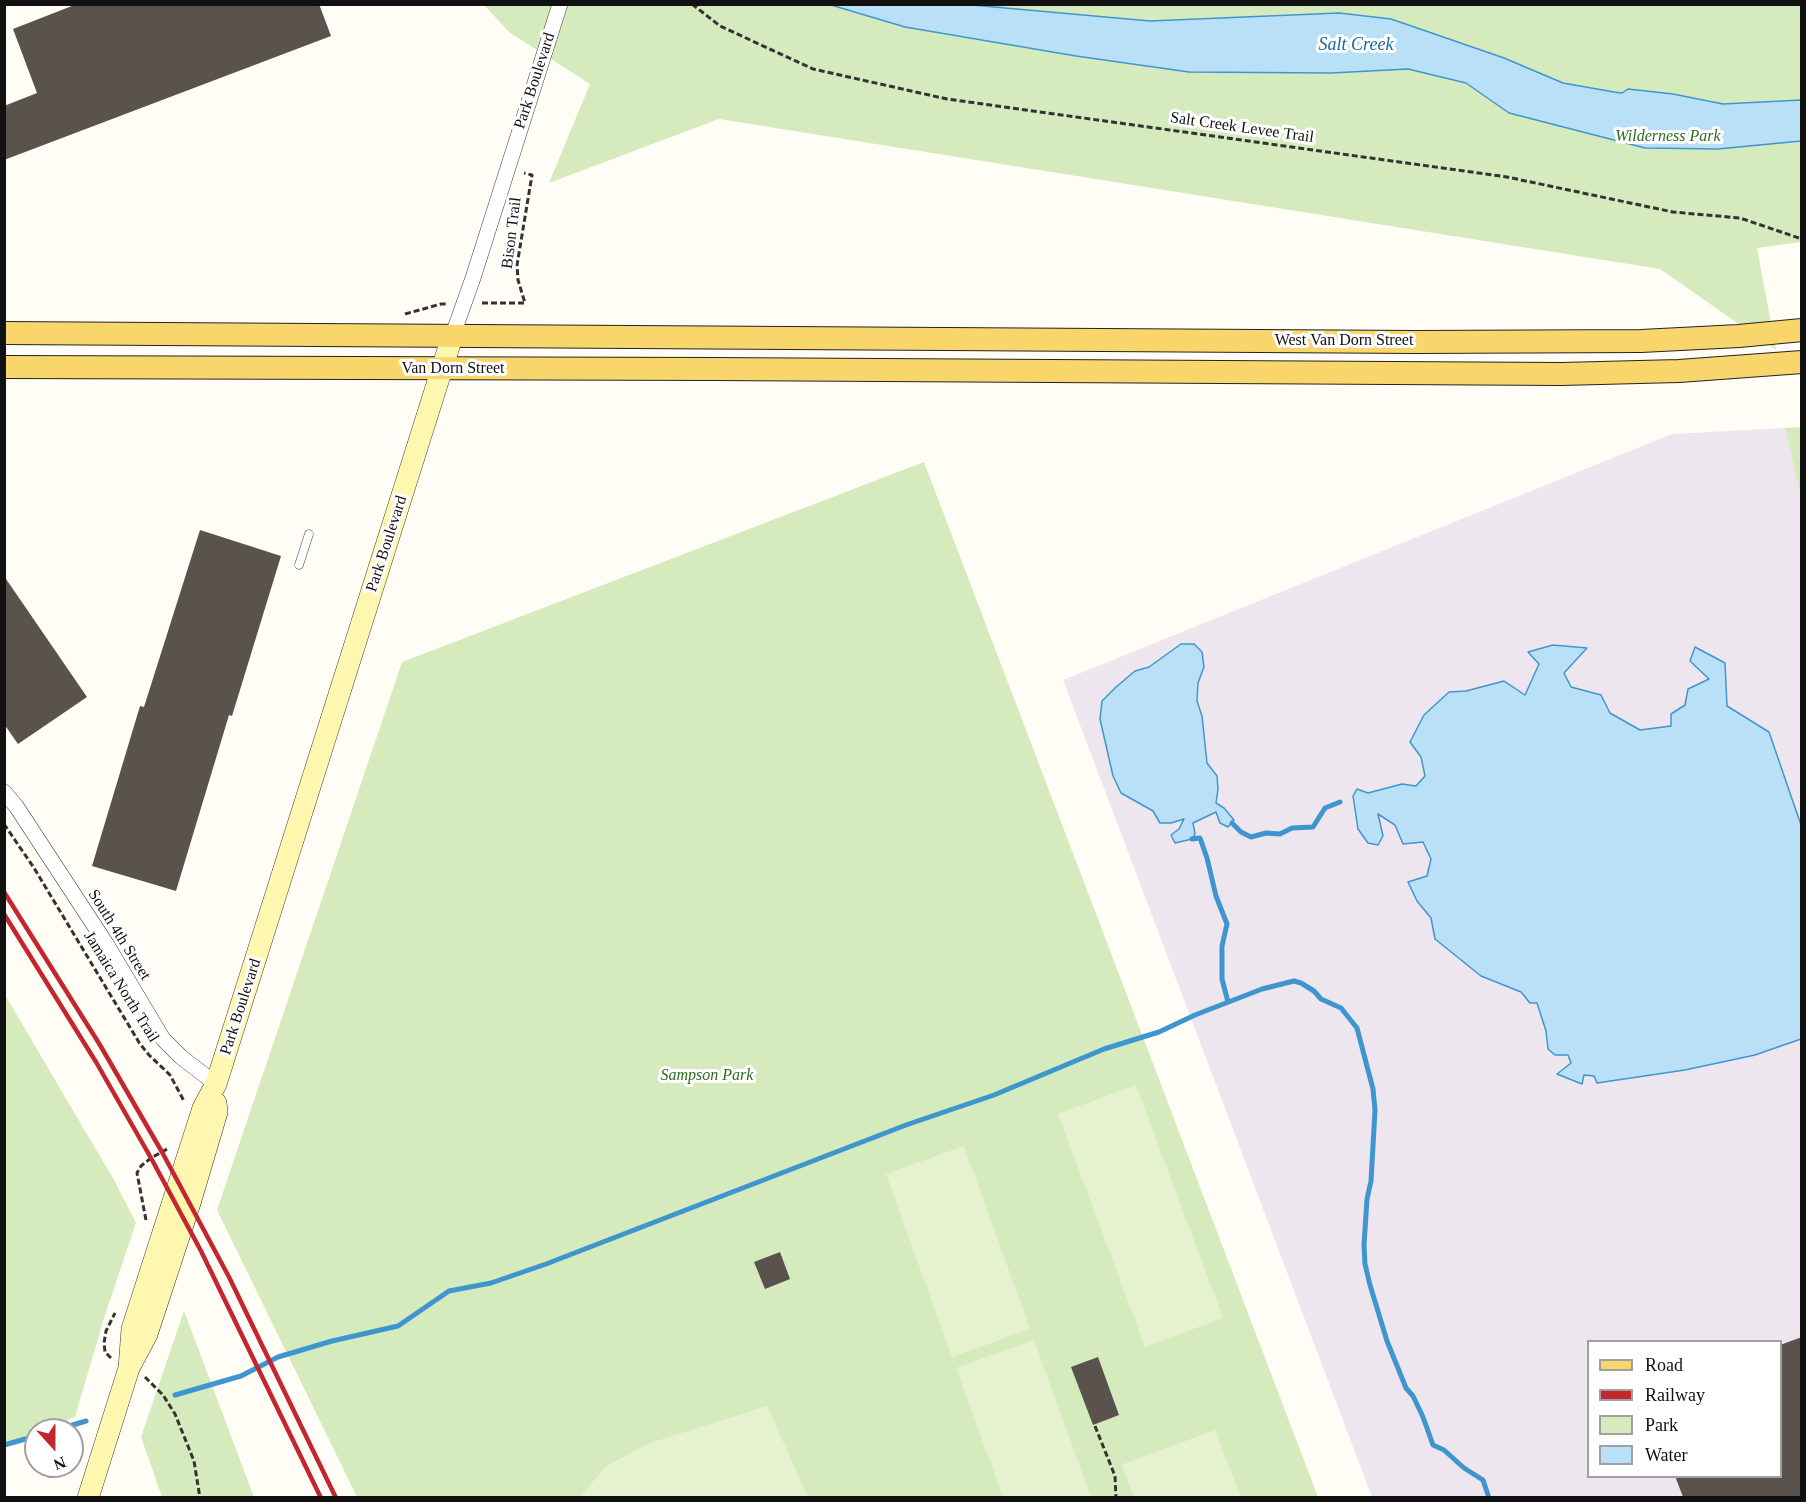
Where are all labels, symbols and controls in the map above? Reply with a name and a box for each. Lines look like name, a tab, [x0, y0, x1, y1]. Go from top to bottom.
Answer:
street label: Park Boulevard	[510, 30, 560, 132]
water label: Salt Creek	[1319, 34, 1393, 56]
street label: Salt Creek Levee Trail	[1169, 108, 1315, 148]
park label: Wilderness Park	[1615, 127, 1721, 147]
street label: Bison Trail	[498, 196, 526, 270]
street label: West Van Dorn Street	[1275, 331, 1413, 351]
street label: Van Dorn Street	[401, 359, 505, 379]
street label: Park Boulevard	[362, 493, 412, 595]
street label: South 4th Street	[84, 886, 154, 984]
street label: Jamaica North Trail	[79, 928, 163, 1046]
street label: Park Boulevard	[216, 956, 266, 1058]
park label: Sampson Park	[661, 1066, 753, 1086]
legend	[1587, 1340, 1782, 1478]
text: Road	[1645, 1355, 1683, 1375]
text: Railway	[1645, 1385, 1705, 1405]
text: Park	[1645, 1415, 1678, 1435]
north arrow	[24, 1418, 84, 1478]
text: Water	[1645, 1445, 1688, 1465]
text: N	[51, 1453, 68, 1473]

